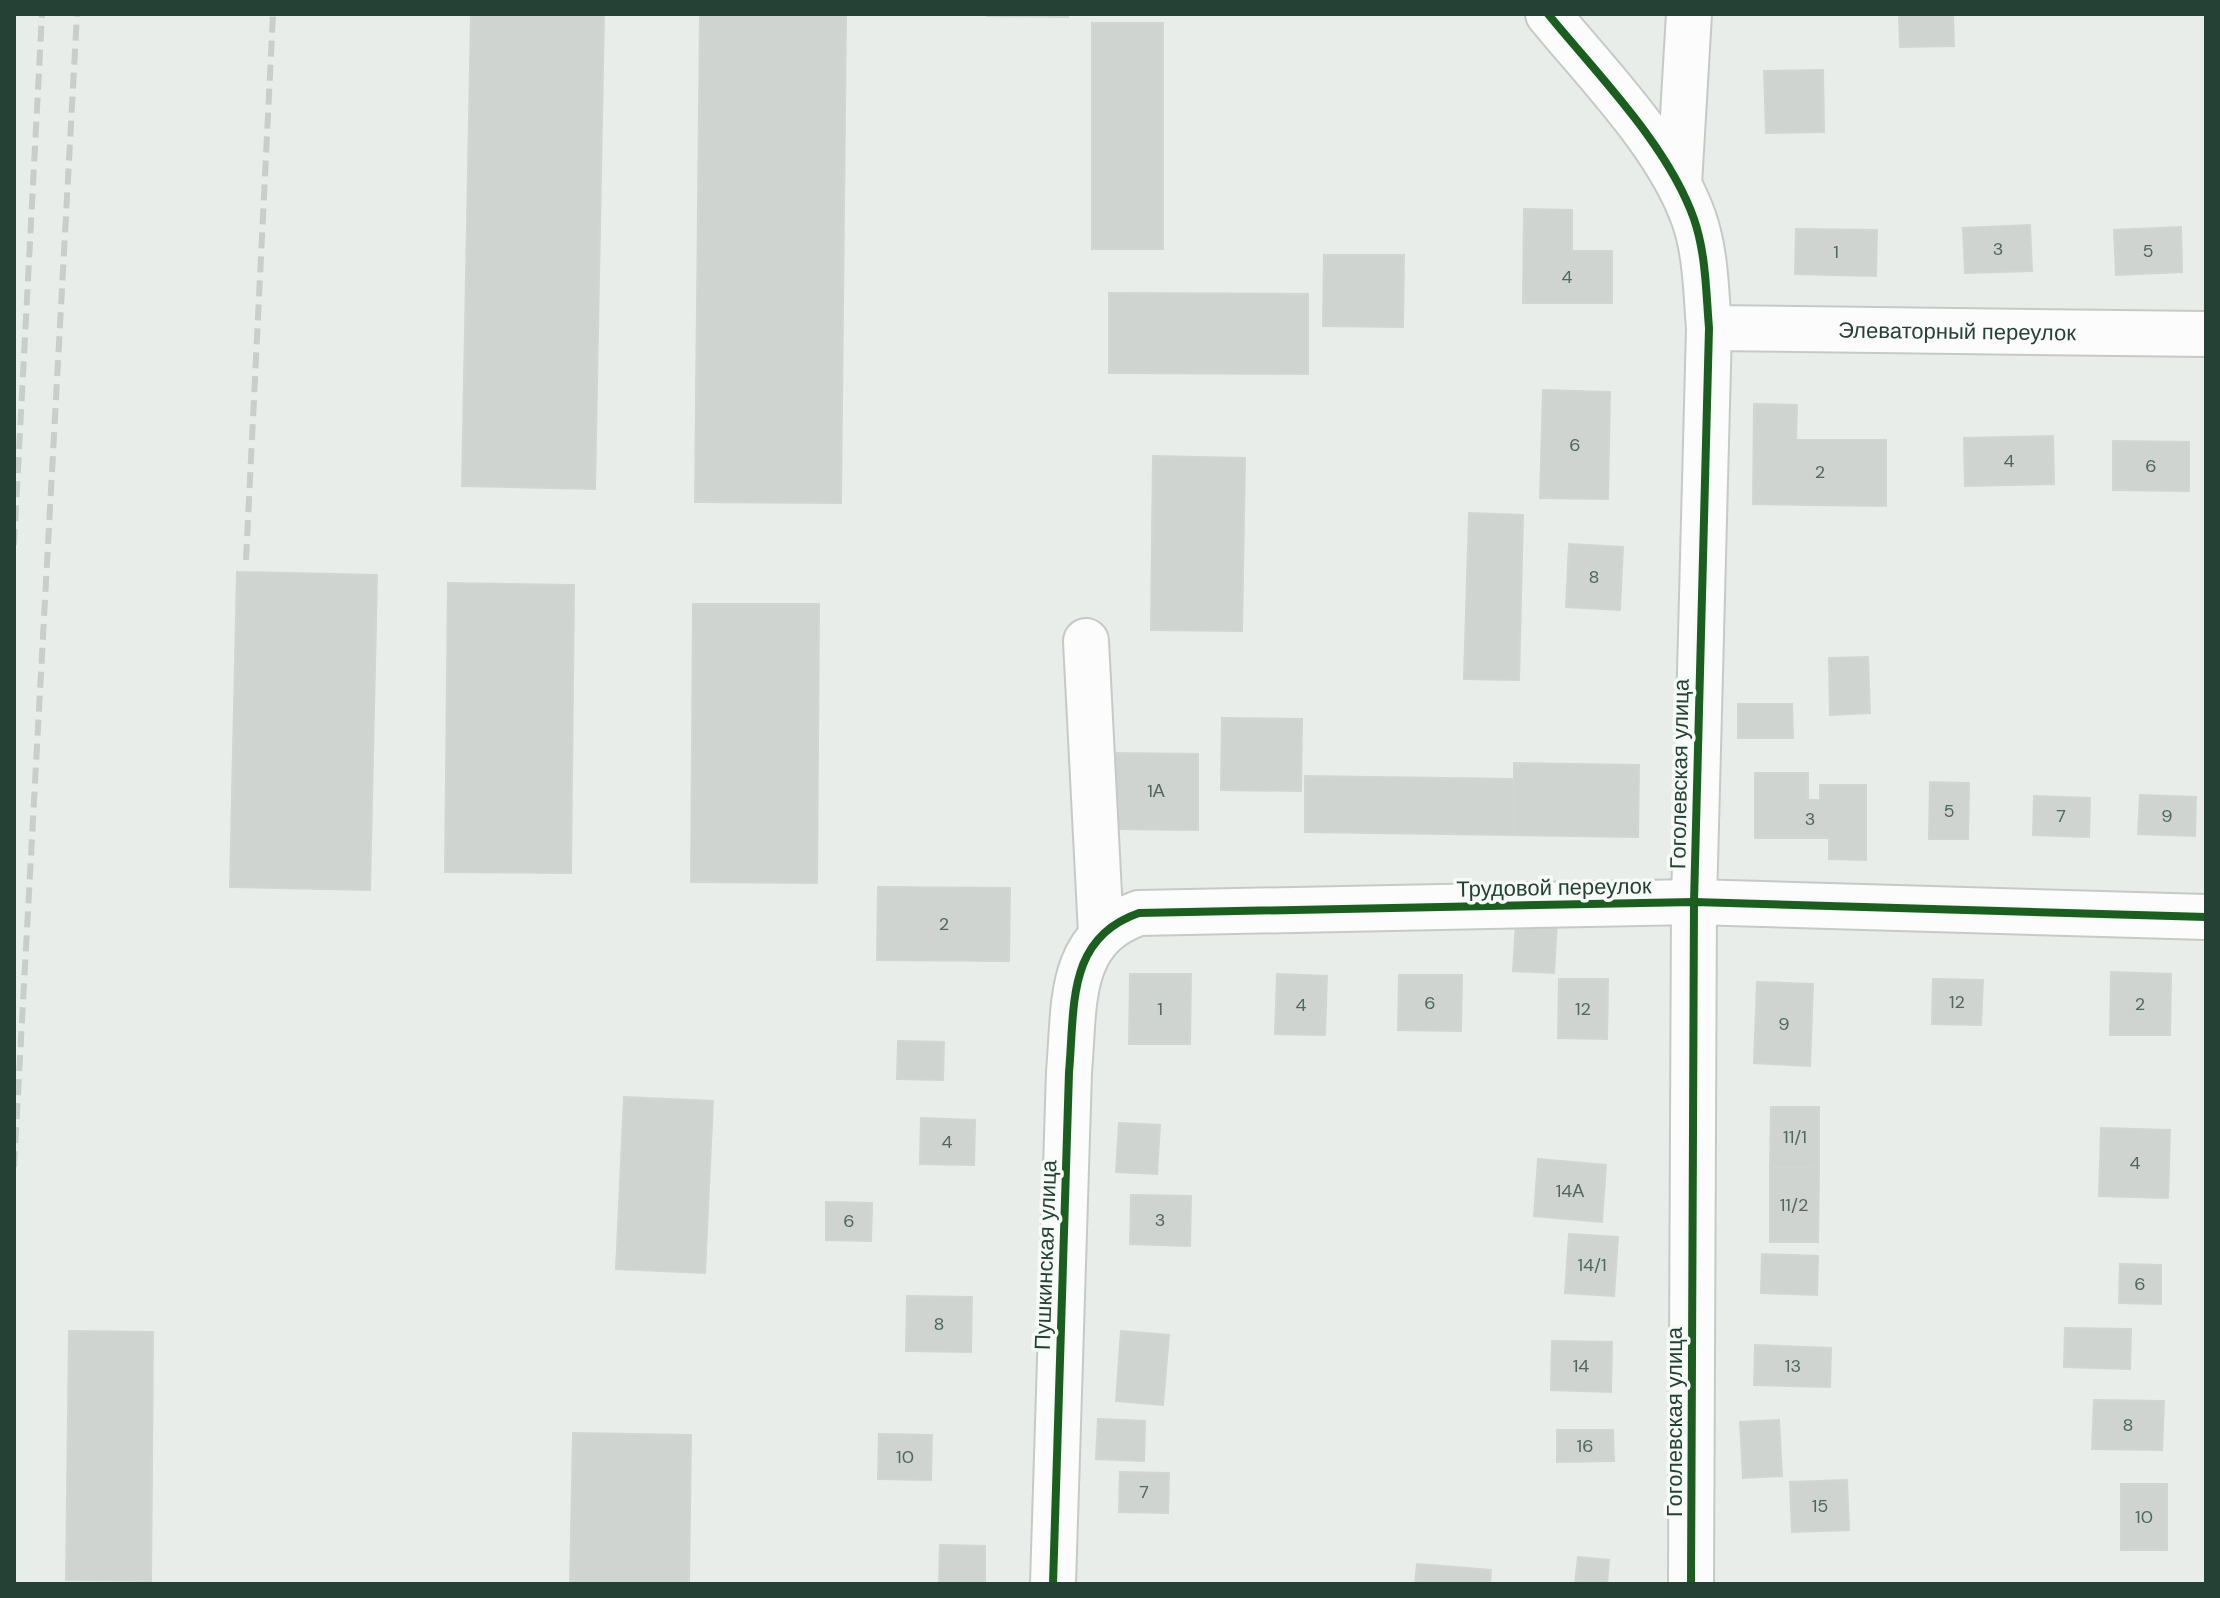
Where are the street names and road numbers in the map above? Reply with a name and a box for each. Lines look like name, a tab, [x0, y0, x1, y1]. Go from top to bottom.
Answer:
street label: Элеваторный переулок	[1838, 316, 2076, 347]
street label: Гоголевская улица	[1663, 678, 1696, 869]
street label: Трудовой переулок	[1456, 871, 1652, 904]
street label: Пушкинская улица	[1028, 1159, 1063, 1351]
street label: Гоголевская улица	[1660, 1326, 1689, 1517]

